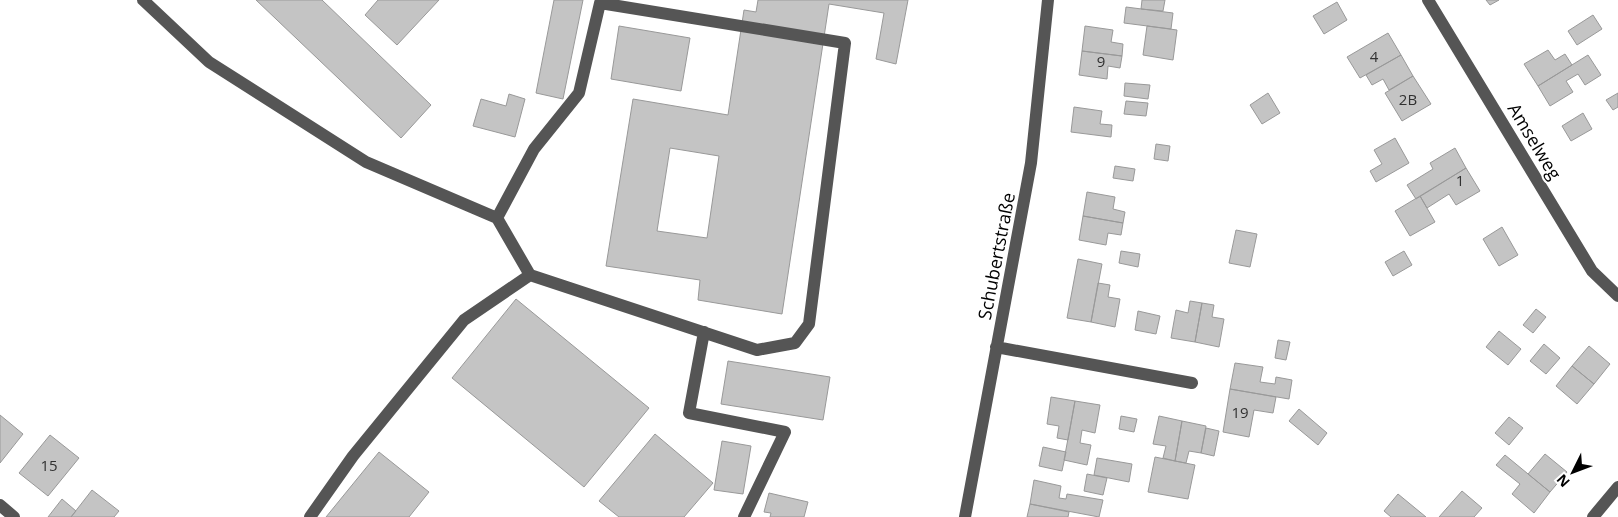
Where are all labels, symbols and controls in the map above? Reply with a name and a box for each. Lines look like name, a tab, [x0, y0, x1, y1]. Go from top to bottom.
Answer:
house number: 4	[1370, 46, 1379, 66]
house number: 9	[1097, 51, 1105, 71]
house number: 2B	[1399, 89, 1417, 109]
street label: Amselweg	[1503, 98, 1567, 184]
house number: 1	[1456, 170, 1464, 190]
street label: Schubertstraße	[972, 190, 1020, 322]
house number: 19	[1231, 402, 1249, 422]
north arrow	[1548, 447, 1598, 497]
house number: 15	[40, 455, 58, 475]
text: N	[1552, 470, 1574, 492]

